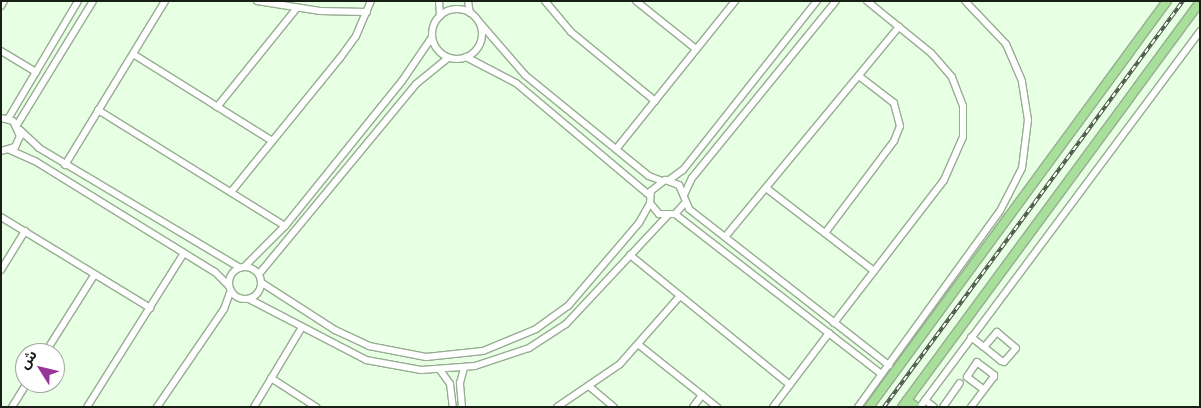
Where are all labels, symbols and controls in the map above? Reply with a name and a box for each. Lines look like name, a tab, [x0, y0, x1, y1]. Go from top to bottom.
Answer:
north arrow	[15, 343, 65, 393]
text: ش	[16, 347, 41, 372]

